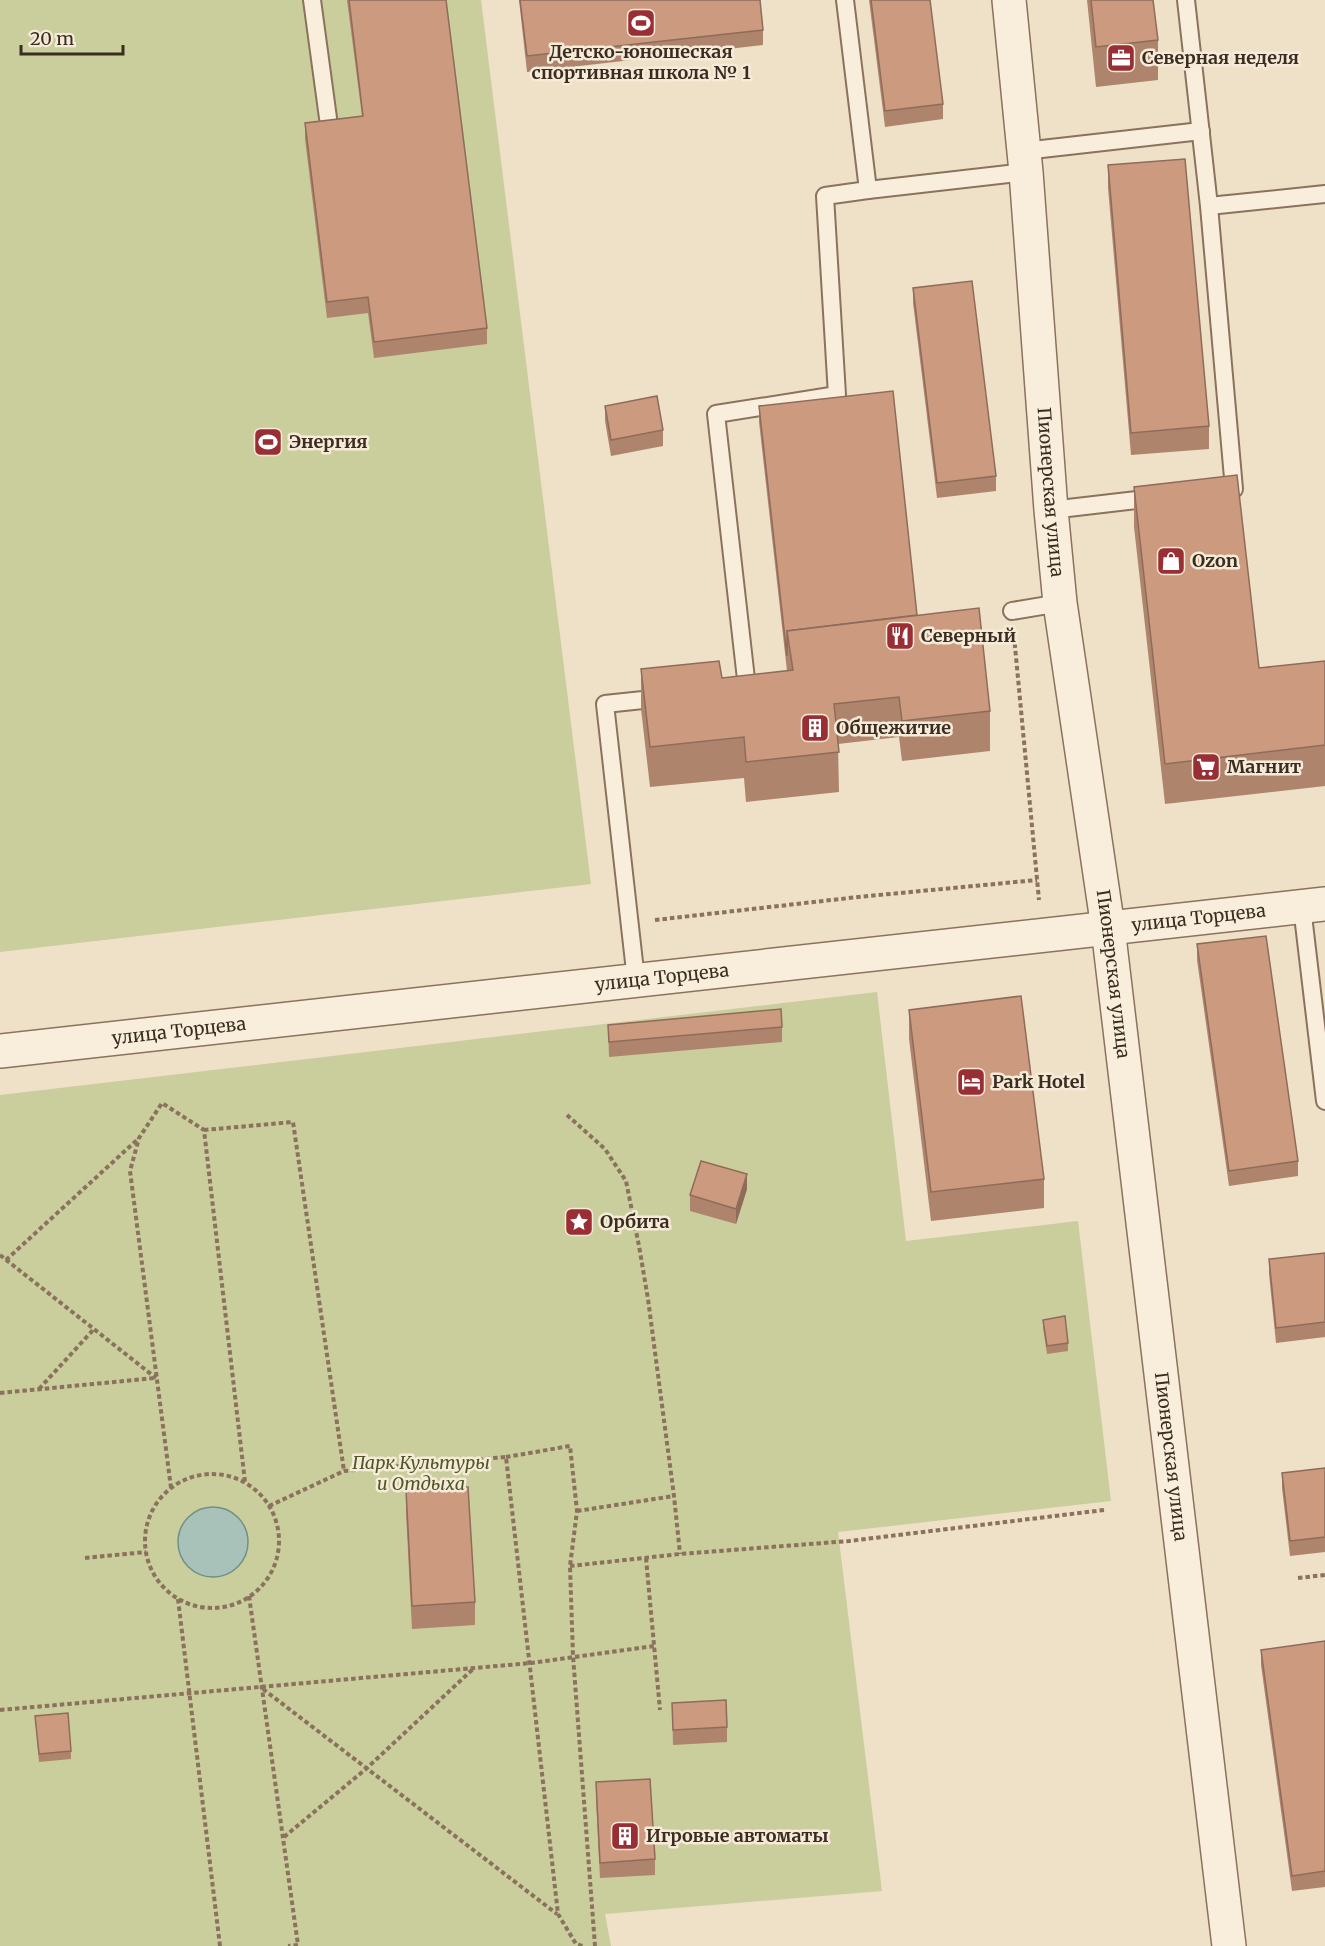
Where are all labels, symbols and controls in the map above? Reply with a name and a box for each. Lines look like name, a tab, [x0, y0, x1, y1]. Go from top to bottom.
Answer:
sports icon: Детско-юношеская спортивная школа № 1	[625, 7, 657, 39]
scale bar	[21, 18, 123, 56]
text: 20 m	[30, 27, 74, 50]
place label: Детско-юношеская спортивная школа № 1	[532, 40, 750, 84]
office icon: Северная неделя	[1105, 42, 1137, 74]
place label: Северная неделя	[1142, 46, 1299, 69]
street label: Пионерская улица	[1032, 406, 1069, 578]
sports icon: Энергия	[252, 426, 284, 458]
place label: Энергия	[289, 430, 368, 453]
shop icon: Ozon	[1155, 545, 1187, 577]
place label: Ozon	[1192, 549, 1238, 572]
restaurant icon: Северный	[884, 620, 916, 652]
place label: Северный	[921, 624, 1016, 647]
building icon: Общежитие	[799, 712, 831, 744]
place label: Общежитие	[836, 716, 951, 739]
supermarket icon: Магнит	[1190, 751, 1222, 783]
place label: Магнит	[1227, 755, 1301, 778]
street label: Пионерская улица	[1091, 888, 1135, 1060]
street label: улица Торцева	[1130, 899, 1267, 936]
street label: улица Торцева	[594, 958, 730, 996]
street label: улица Торцева	[111, 1012, 247, 1050]
hotel icon: Park Hotel	[955, 1066, 987, 1098]
place label: Park Hotel	[992, 1070, 1085, 1093]
place icon: Орбита	[563, 1206, 595, 1238]
place label: Орбита	[600, 1210, 669, 1233]
street label: Пионерская улица	[1150, 1371, 1193, 1543]
park label: Парк Культуры и Отдыха	[352, 1451, 490, 1495]
building icon: Игровые автоматы	[609, 1820, 641, 1852]
place label: Игровые автоматы	[646, 1824, 829, 1847]

